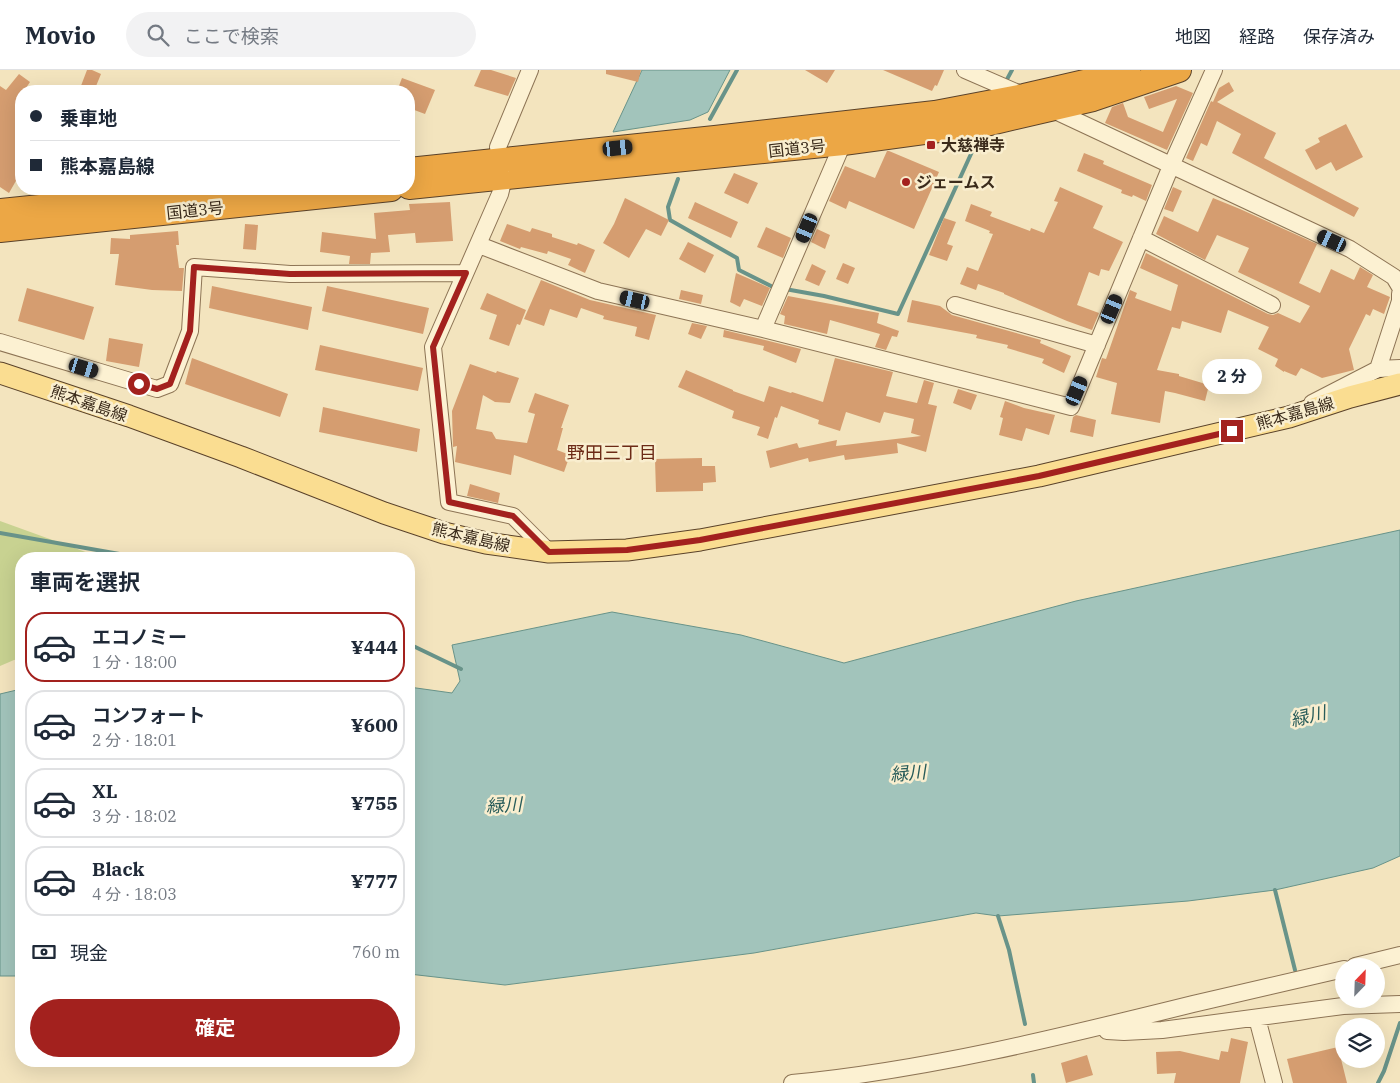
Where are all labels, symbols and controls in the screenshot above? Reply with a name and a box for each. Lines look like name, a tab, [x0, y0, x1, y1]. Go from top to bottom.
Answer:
search box	[126, 12, 476, 57]
text: Movio	[25, 19, 96, 51]
icon: search	[144, 21, 172, 49]
text: ここで検索	[184, 24, 279, 48]
text: 地図	[1175, 25, 1211, 48]
text: 経路	[1239, 25, 1275, 48]
text: 保存済み	[1303, 25, 1375, 48]
text: 乗車地	[60, 106, 117, 130]
street label: 国道3号	[767, 135, 827, 161]
place label: 大慈禅寺	[941, 135, 1005, 155]
car	[602, 139, 633, 157]
marker: 大慈禅寺	[925, 139, 937, 151]
text: 熊本嘉島線	[60, 154, 155, 178]
place label: ジェームス	[916, 172, 996, 192]
marker: ジェームス	[900, 176, 912, 188]
street label: 国道3号	[165, 197, 225, 223]
car	[794, 211, 819, 245]
car	[1315, 228, 1348, 254]
car	[618, 289, 651, 311]
car	[1099, 292, 1124, 326]
car	[67, 356, 100, 380]
callout: 2 分	[1202, 358, 1262, 394]
text: 2 分	[1217, 366, 1247, 386]
route start	[128, 373, 150, 395]
car	[1064, 374, 1089, 408]
street label: 熊本嘉島線	[48, 381, 130, 425]
street label: 熊本嘉島線	[1254, 392, 1336, 434]
route end	[1221, 420, 1243, 442]
district label: 野田三丁目	[567, 441, 657, 464]
street label: 熊本嘉島線	[430, 518, 512, 556]
text: 車両を選択	[30, 567, 140, 596]
icon: car	[32, 625, 77, 670]
text: エコノミー	[92, 625, 187, 649]
text: ¥444	[351, 635, 398, 659]
text: 1 分 · 18:00	[92, 652, 177, 672]
water label: 緑川	[1288, 700, 1330, 731]
icon: car	[32, 703, 77, 748]
text: コンフォート	[92, 703, 205, 727]
text: ¥600	[351, 713, 398, 737]
text: 2 分 · 18:01	[92, 730, 177, 750]
water label: 緑川	[889, 760, 929, 786]
text: XL	[92, 779, 118, 803]
icon: car	[32, 781, 77, 826]
text: ¥755	[351, 791, 398, 815]
water label: 緑川	[485, 792, 525, 817]
text: 3 分 · 18:02	[92, 806, 177, 826]
text: Black	[92, 857, 144, 881]
icon: car	[32, 859, 77, 904]
text: ¥777	[351, 869, 398, 893]
text: 4 分 · 18:03	[92, 884, 177, 904]
icon: cash	[30, 938, 58, 966]
text: 現金	[70, 941, 108, 965]
text: 760 m	[352, 942, 400, 962]
north arrow	[1335, 958, 1385, 1008]
map controls	[1335, 958, 1385, 1068]
button: 確定	[30, 999, 400, 1057]
button: layers	[1335, 1018, 1385, 1068]

